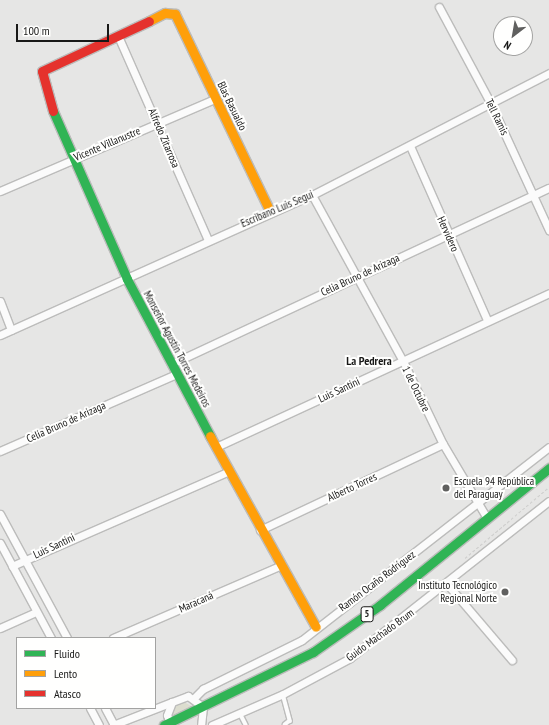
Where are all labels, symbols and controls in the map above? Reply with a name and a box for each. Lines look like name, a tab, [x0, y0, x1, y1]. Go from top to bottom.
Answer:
scale bar	[18, 16, 111, 42]
north arrow	[493, 16, 533, 56]
text: 100 m	[23, 23, 50, 38]
text: N	[501, 38, 513, 53]
street label: Blas Basualdo	[215, 79, 249, 133]
street label: Tell Ramis	[483, 97, 511, 137]
street label: Alfredo Zitarrosa	[146, 106, 182, 170]
street label: Vicente Villanustre	[72, 124, 142, 164]
street label: Escribano Luis Segui	[239, 188, 315, 230]
street label: Hervidero	[434, 214, 462, 254]
street label: Celia Bruno de Arizaga	[318, 251, 402, 299]
street label: Monseñor Agustín Torres Medeiros	[141, 288, 213, 410]
district label: La Pedrera	[346, 354, 392, 368]
street label: 1 de Octubre	[399, 364, 433, 414]
street label: Luis Santini	[316, 375, 362, 405]
street label: Celia Bruno de Arizaga	[24, 399, 108, 445]
street label: Alberto Torres	[325, 470, 379, 504]
place label: Escuela 94 República del Paraguay	[454, 475, 534, 501]
marker: Escuela 94 República del Paraguay	[441, 483, 451, 493]
street label: Luis Santini	[31, 531, 77, 561]
street label: Ramón Ocaño Rodríguez	[336, 548, 418, 614]
place label: Instituto Tecnológico Regional Norte	[418, 579, 497, 605]
marker: Instituto Tecnológico Regional Norte	[500, 587, 510, 597]
street label: Maracaná	[177, 589, 215, 615]
street label: Guido Machado Brum	[343, 606, 417, 664]
road number: 5	[360, 606, 374, 622]
legend	[16, 637, 156, 709]
text: Fluido	[54, 646, 80, 661]
text: Lento	[54, 666, 77, 681]
text: Atasco	[54, 686, 81, 701]

